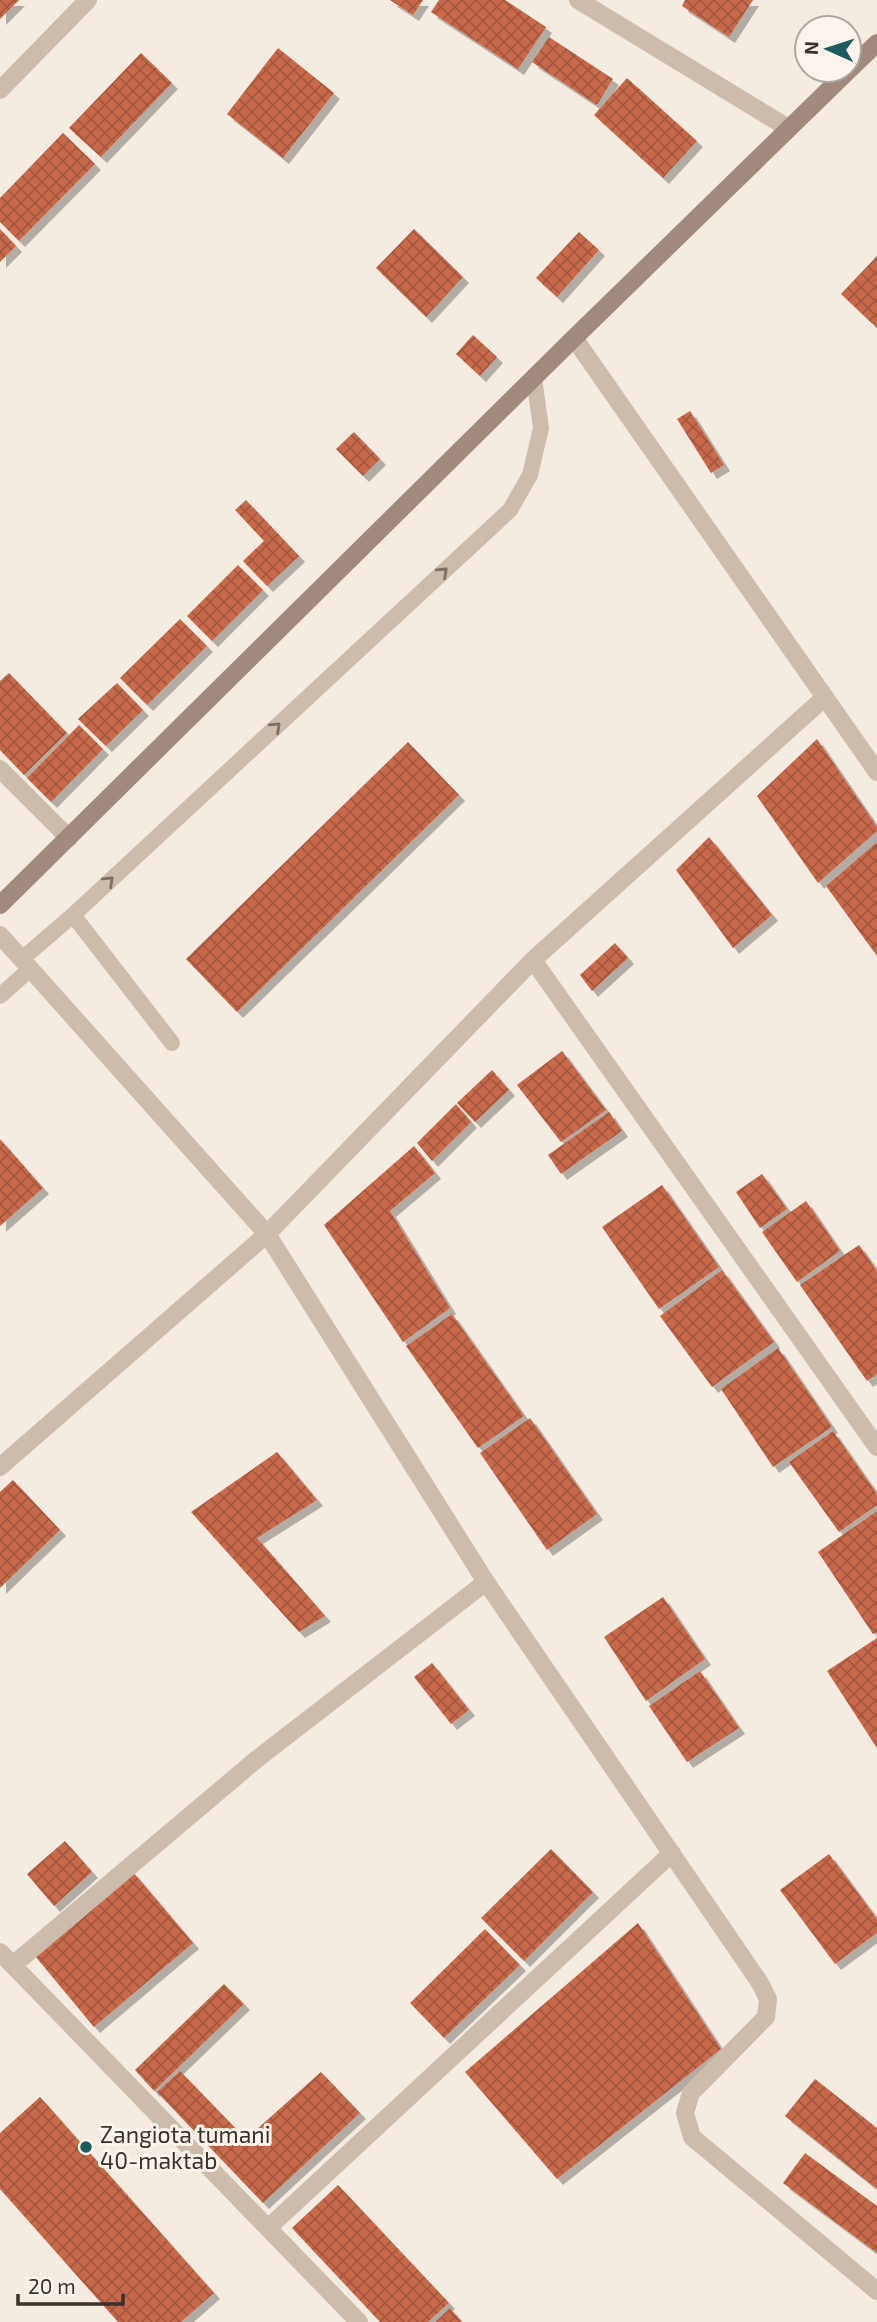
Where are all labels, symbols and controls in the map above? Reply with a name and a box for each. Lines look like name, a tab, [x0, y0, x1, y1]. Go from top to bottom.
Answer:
north arrow	[793, 14, 863, 84]
text: N	[799, 41, 822, 56]
one-way arrow	[435, 568, 448, 580]
one-way arrow	[268, 722, 281, 735]
one-way arrow	[101, 877, 114, 890]
place label: Zangiota tumani 40-maktab	[100, 2120, 270, 2174]
marker: Zangiota tumani 40-maktab	[78, 2139, 94, 2155]
scale bar	[18, 2262, 122, 2306]
text: 20 m	[28, 2273, 76, 2298]

